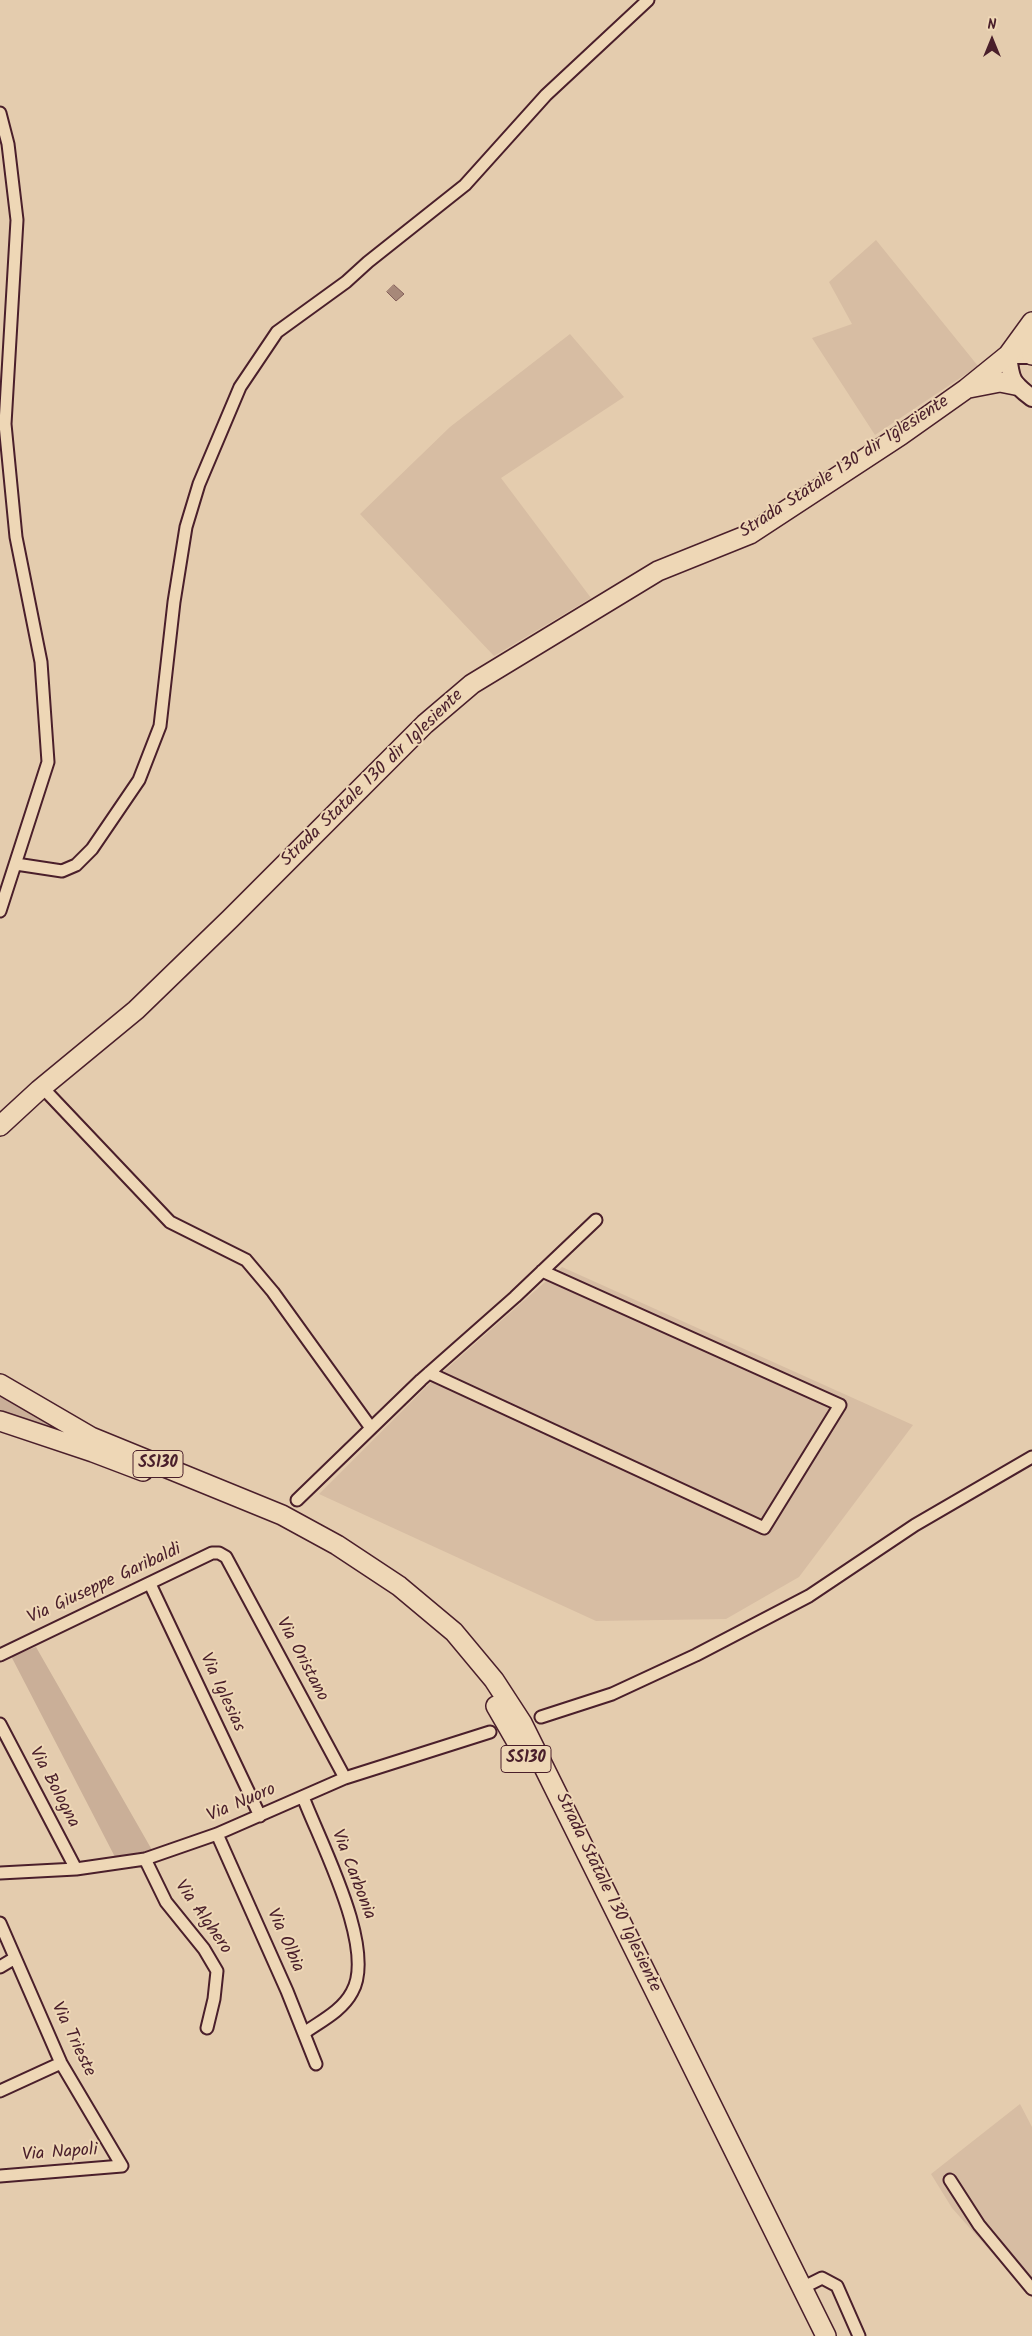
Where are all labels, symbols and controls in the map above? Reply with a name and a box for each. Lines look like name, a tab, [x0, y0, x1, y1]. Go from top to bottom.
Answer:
text: N	[988, 14, 996, 36]
north arrow	[967, 15, 1017, 65]
street label: Strada Statale 130 dir Iglesiente	[736, 392, 954, 544]
street label: Strada Statale 130 dir Iglesiente	[277, 686, 469, 872]
road number: SS130	[133, 1450, 183, 1478]
street label: Via Giuseppe Garibaldi	[25, 1540, 185, 1630]
street label: Via Oristano	[270, 1614, 332, 1706]
street label: Via Iglesias	[193, 1650, 249, 1736]
street label: Via Bologna	[23, 1744, 83, 1832]
road number: SS130	[501, 1746, 551, 1772]
street label: Via Nuoro	[204, 1780, 280, 1828]
street label: Strada Statale 130 Iglesiente	[549, 1790, 665, 1996]
street label: Via Carbonia	[325, 1827, 379, 1923]
street label: Via Alghero	[169, 1877, 235, 1959]
street label: Via Olbia	[260, 1906, 308, 1976]
street label: Via Trieste	[45, 1999, 99, 2081]
street label: Via Napoli	[22, 2141, 98, 2167]

